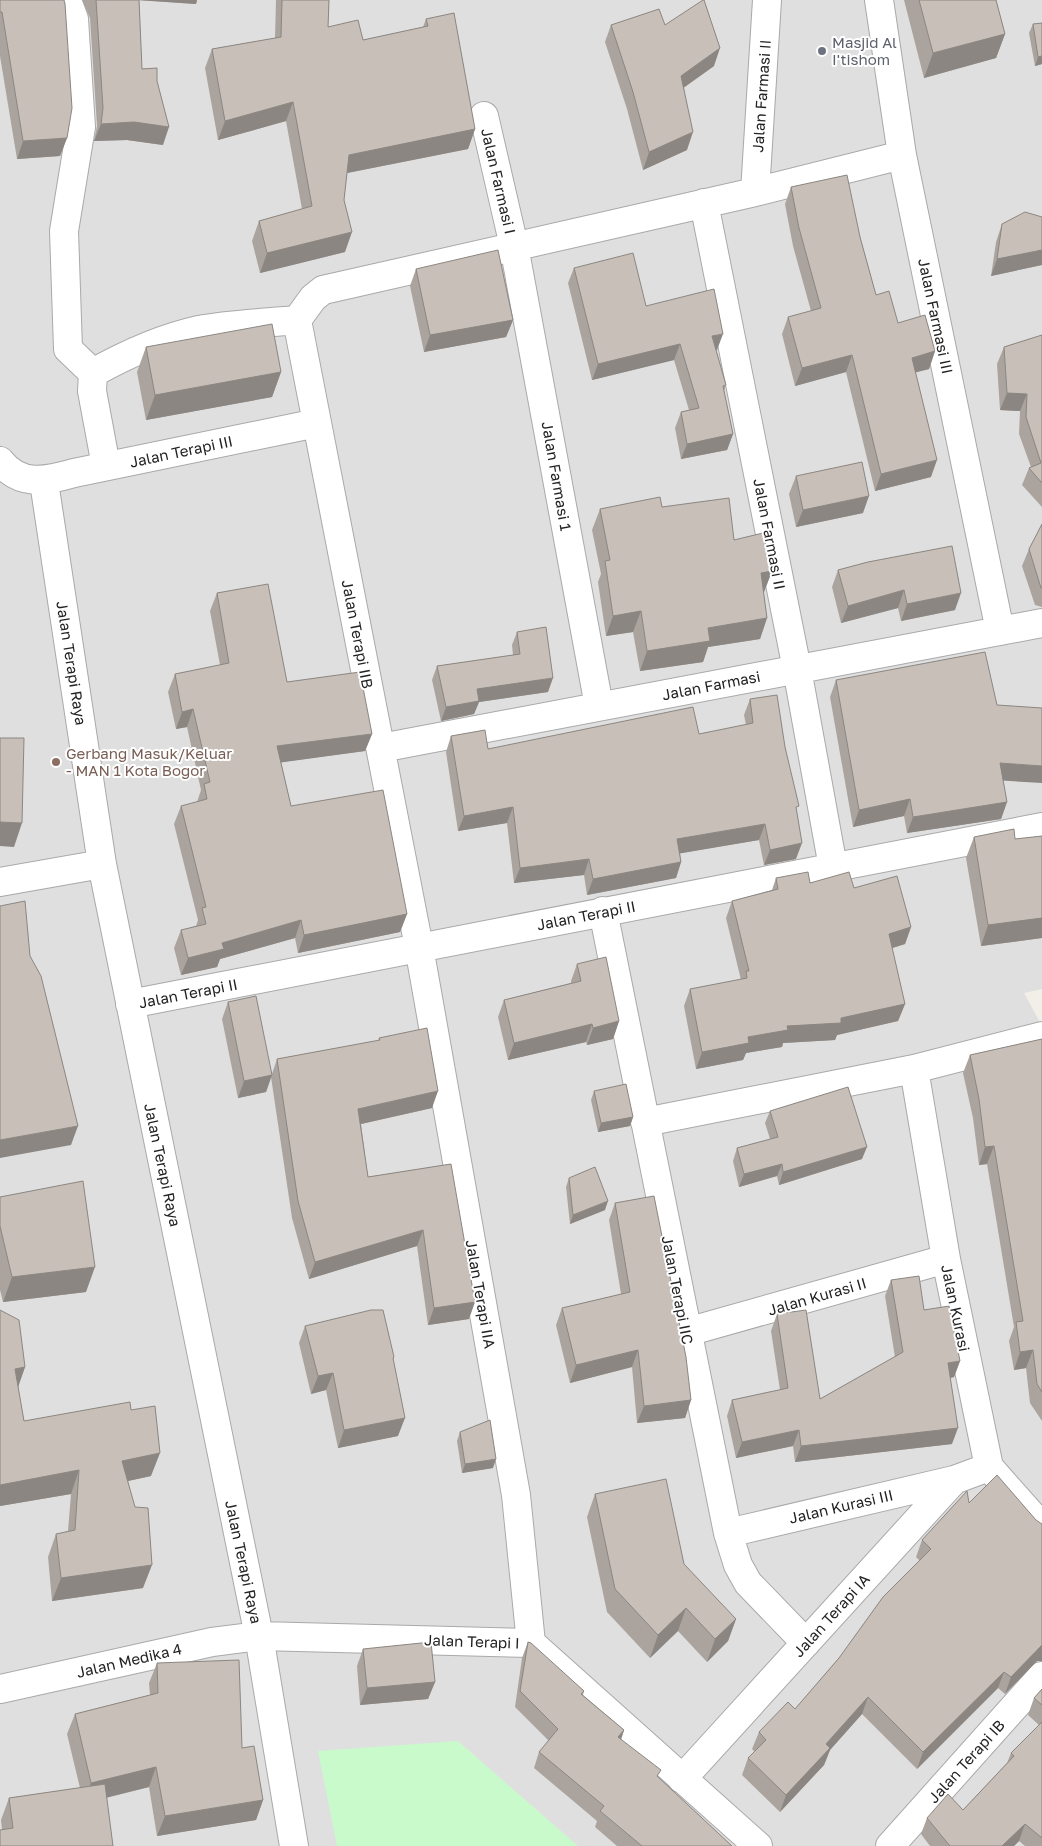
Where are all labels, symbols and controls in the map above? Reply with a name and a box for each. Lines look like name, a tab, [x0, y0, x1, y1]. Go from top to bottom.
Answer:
place label: Masjid Al I'tishom	[832, 33, 897, 68]
street label: Jalan Farmasi II	[748, 39, 774, 153]
marker: Masjid Al I'tishom	[816, 45, 828, 57]
street label: Jalan Farmasi I	[478, 126, 520, 236]
street label: Jalan Farmasi III	[915, 257, 957, 375]
street label: Jalan Farmasi 1	[539, 420, 575, 532]
street label: Jalan Terapi III	[128, 431, 234, 471]
street label: Jalan Farmasi II	[750, 477, 790, 591]
street label: Jalan Terapi IIB	[339, 578, 377, 690]
street label: Jalan Terapi Raya	[53, 600, 91, 726]
street label: Jalan Farmasi	[660, 667, 762, 703]
place label: Gerbang Masuk/Keluar - MAN 1 Kota Bogor	[66, 744, 232, 779]
marker: Gerbang Masuk/Keluar - MAN 1 Kota Bogor	[50, 756, 62, 768]
street label: Jalan Terapi II	[535, 897, 637, 933]
street label: Jalan Terapi II	[137, 975, 239, 1011]
street label: Jalan Terapi Raya	[141, 1102, 185, 1228]
street label: Jalan Terapi IIC	[659, 1234, 697, 1346]
street label: Jalan Terapi IIA	[463, 1238, 499, 1350]
street label: Jalan Kurasi	[938, 1263, 974, 1353]
street label: Jalan Kurasi II	[766, 1273, 868, 1319]
street label: Jalan Kurasi III	[787, 1485, 895, 1527]
street label: Jalan Terapi Raya	[222, 1499, 266, 1625]
street label: Jalan Terapi IA	[789, 1570, 873, 1660]
street label: Jalan Terapi I	[424, 1630, 520, 1652]
street label: Jalan Medika 4	[75, 1639, 183, 1681]
street label: Jalan Terapi IB	[924, 1716, 1008, 1806]

